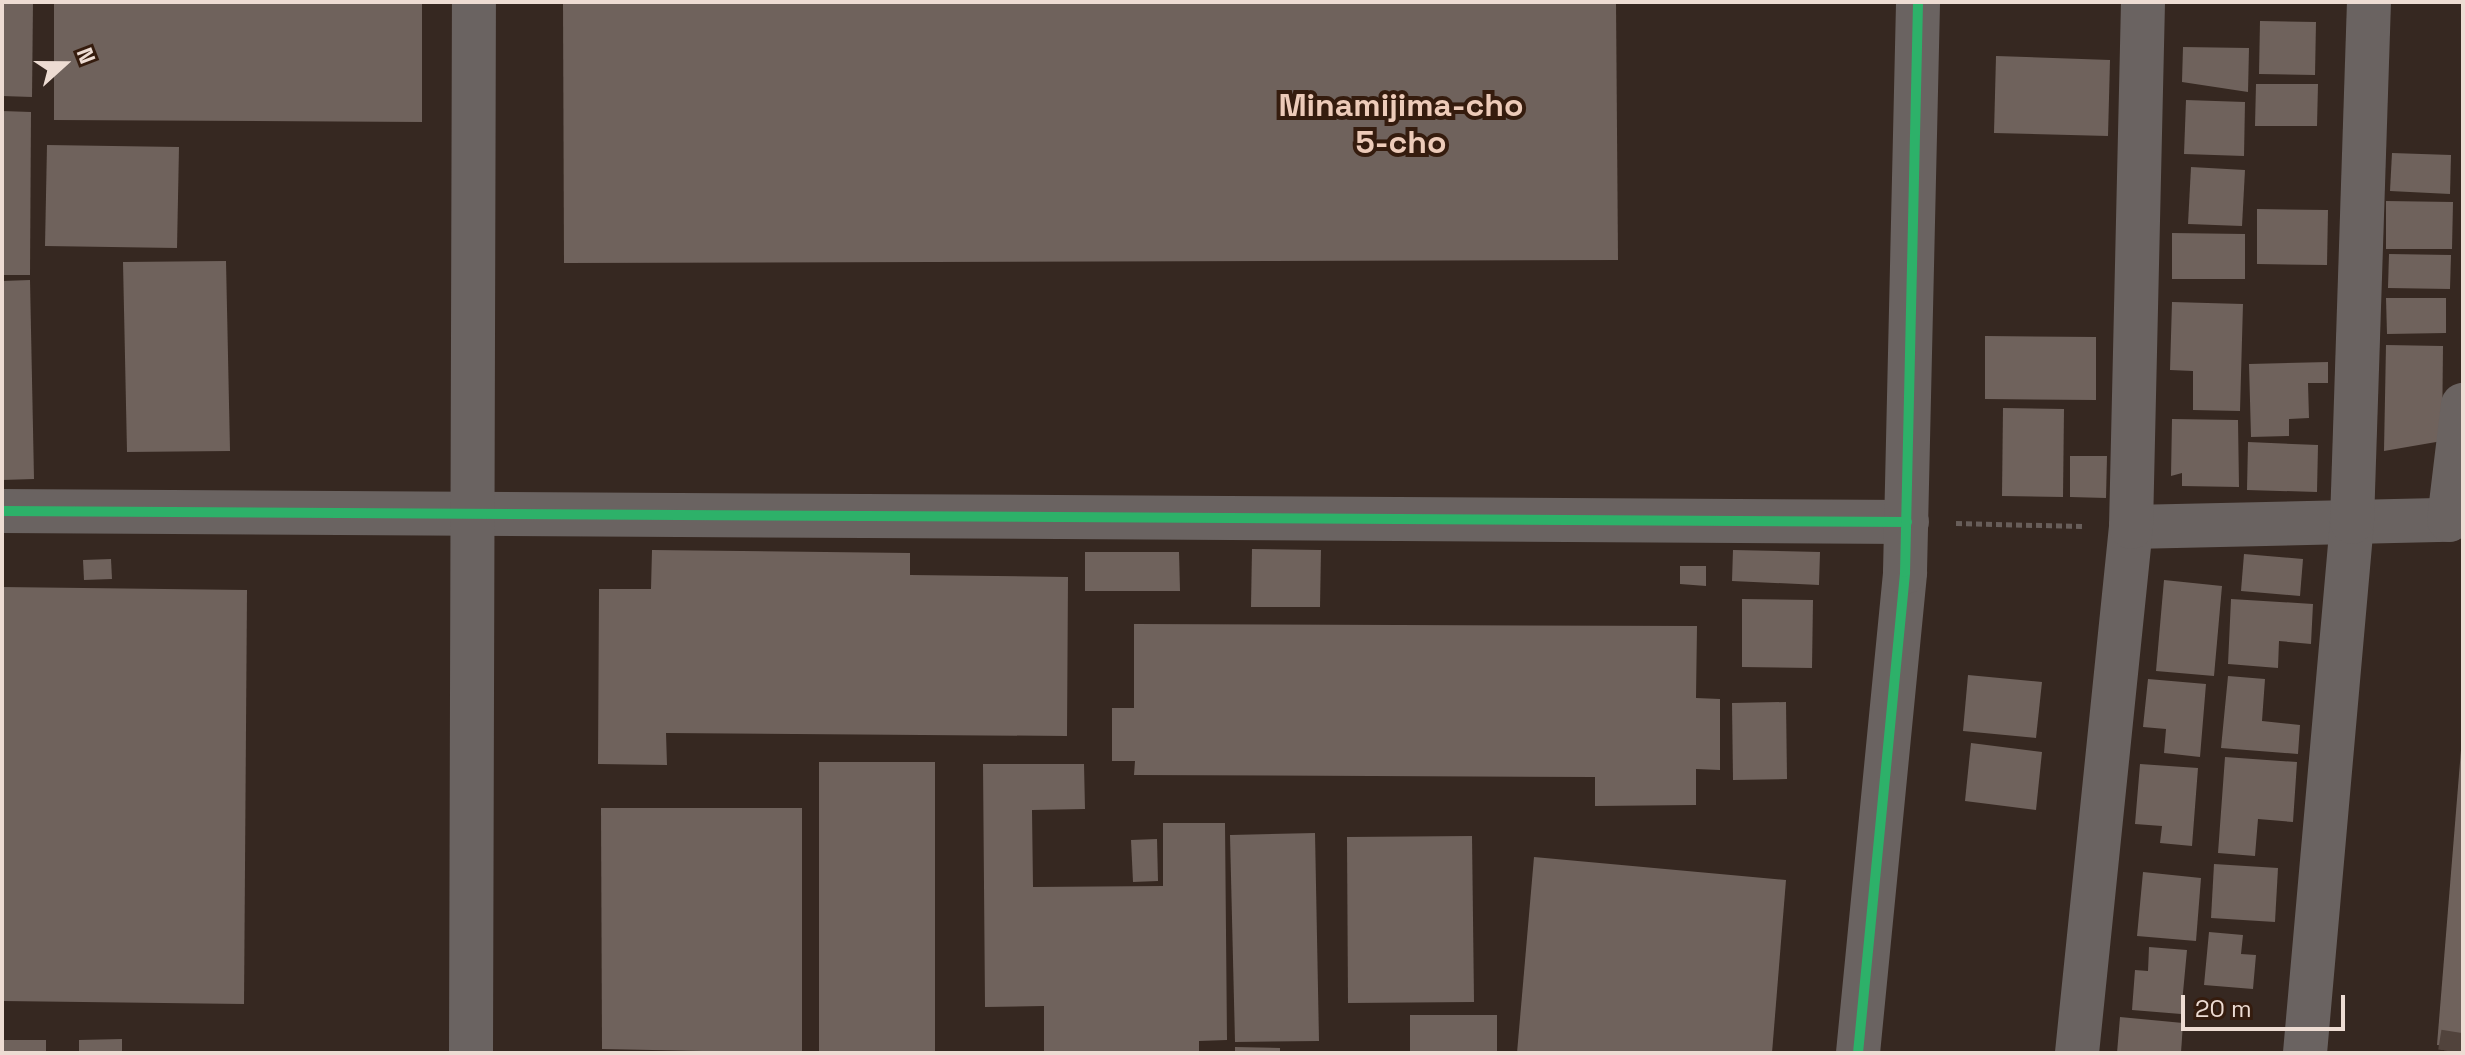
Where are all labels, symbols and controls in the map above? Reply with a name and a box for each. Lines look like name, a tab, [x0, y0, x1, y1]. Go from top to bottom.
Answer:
north arrow	[24, 24, 104, 104]
text: N	[71, 43, 102, 67]
district label: Minamijima-cho 5-cho	[1278, 87, 1524, 162]
scale bar	[2185, 979, 2349, 1029]
text: 20 m	[2195, 993, 2252, 1024]

